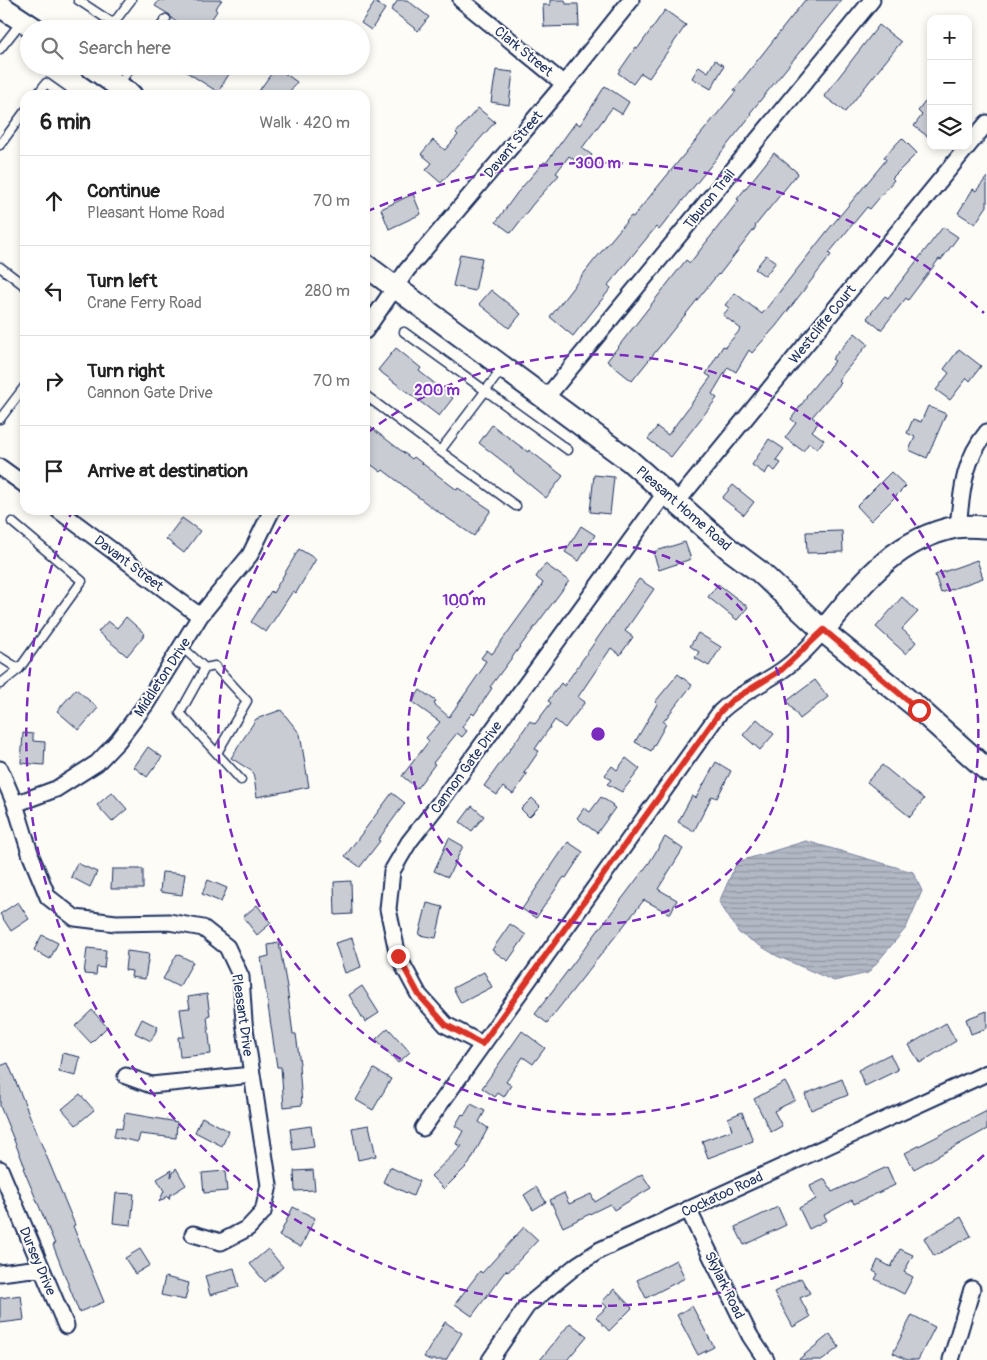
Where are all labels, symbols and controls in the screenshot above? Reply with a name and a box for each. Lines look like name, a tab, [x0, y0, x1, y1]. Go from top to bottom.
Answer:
map controls	[927, 15, 972, 150]
button: +	[927, 15, 972, 60]
search box	[20, 20, 370, 75]
street label: Clark Street	[491, 23, 557, 80]
icon: search	[38, 34, 66, 62]
text: Search here	[78, 36, 171, 60]
button: −	[927, 60, 972, 105]
button: layers	[927, 105, 972, 150]
street label: Davant Street	[480, 107, 547, 181]
text: 6 min	[40, 109, 91, 136]
text: Walk · 420 m	[259, 113, 350, 133]
text: 300 m	[575, 154, 621, 173]
street label: Tiburon Trail	[680, 166, 739, 233]
text: Continue	[87, 179, 160, 203]
icon: ahead	[40, 187, 68, 215]
text: 70 m	[313, 191, 350, 211]
text: Pleasant Home Road	[87, 203, 225, 223]
text: Turn left	[87, 269, 157, 293]
icon: left	[40, 277, 68, 305]
text: 280 m	[304, 281, 350, 301]
street label: Westcliffe Court	[785, 281, 860, 367]
text: Crane Ferry Road	[87, 293, 202, 313]
text: Turn right	[87, 359, 165, 383]
icon: right	[40, 367, 68, 395]
text: 70 m	[313, 371, 350, 391]
text: 200 m	[414, 381, 460, 400]
text: Cannon Gate Drive	[87, 383, 213, 403]
icon: arrive	[40, 457, 68, 485]
text: Arrive at destination	[87, 459, 248, 483]
street label: Pleasant Home Road	[633, 462, 735, 554]
street label: Davant Street	[91, 532, 167, 595]
text: 100 m	[443, 591, 485, 610]
street label: Middleton Drive	[131, 635, 194, 720]
route start	[908, 699, 931, 722]
street label: Cannon Gate Drive	[427, 718, 506, 817]
centre of rings	[589, 725, 607, 743]
route end	[387, 945, 410, 968]
street label: Pleasant Drive	[228, 973, 257, 1058]
street label: Cockatoo Road	[679, 1168, 766, 1221]
street label: Dursey Drive	[16, 1224, 60, 1298]
street label: Skylark Road	[701, 1249, 748, 1322]

